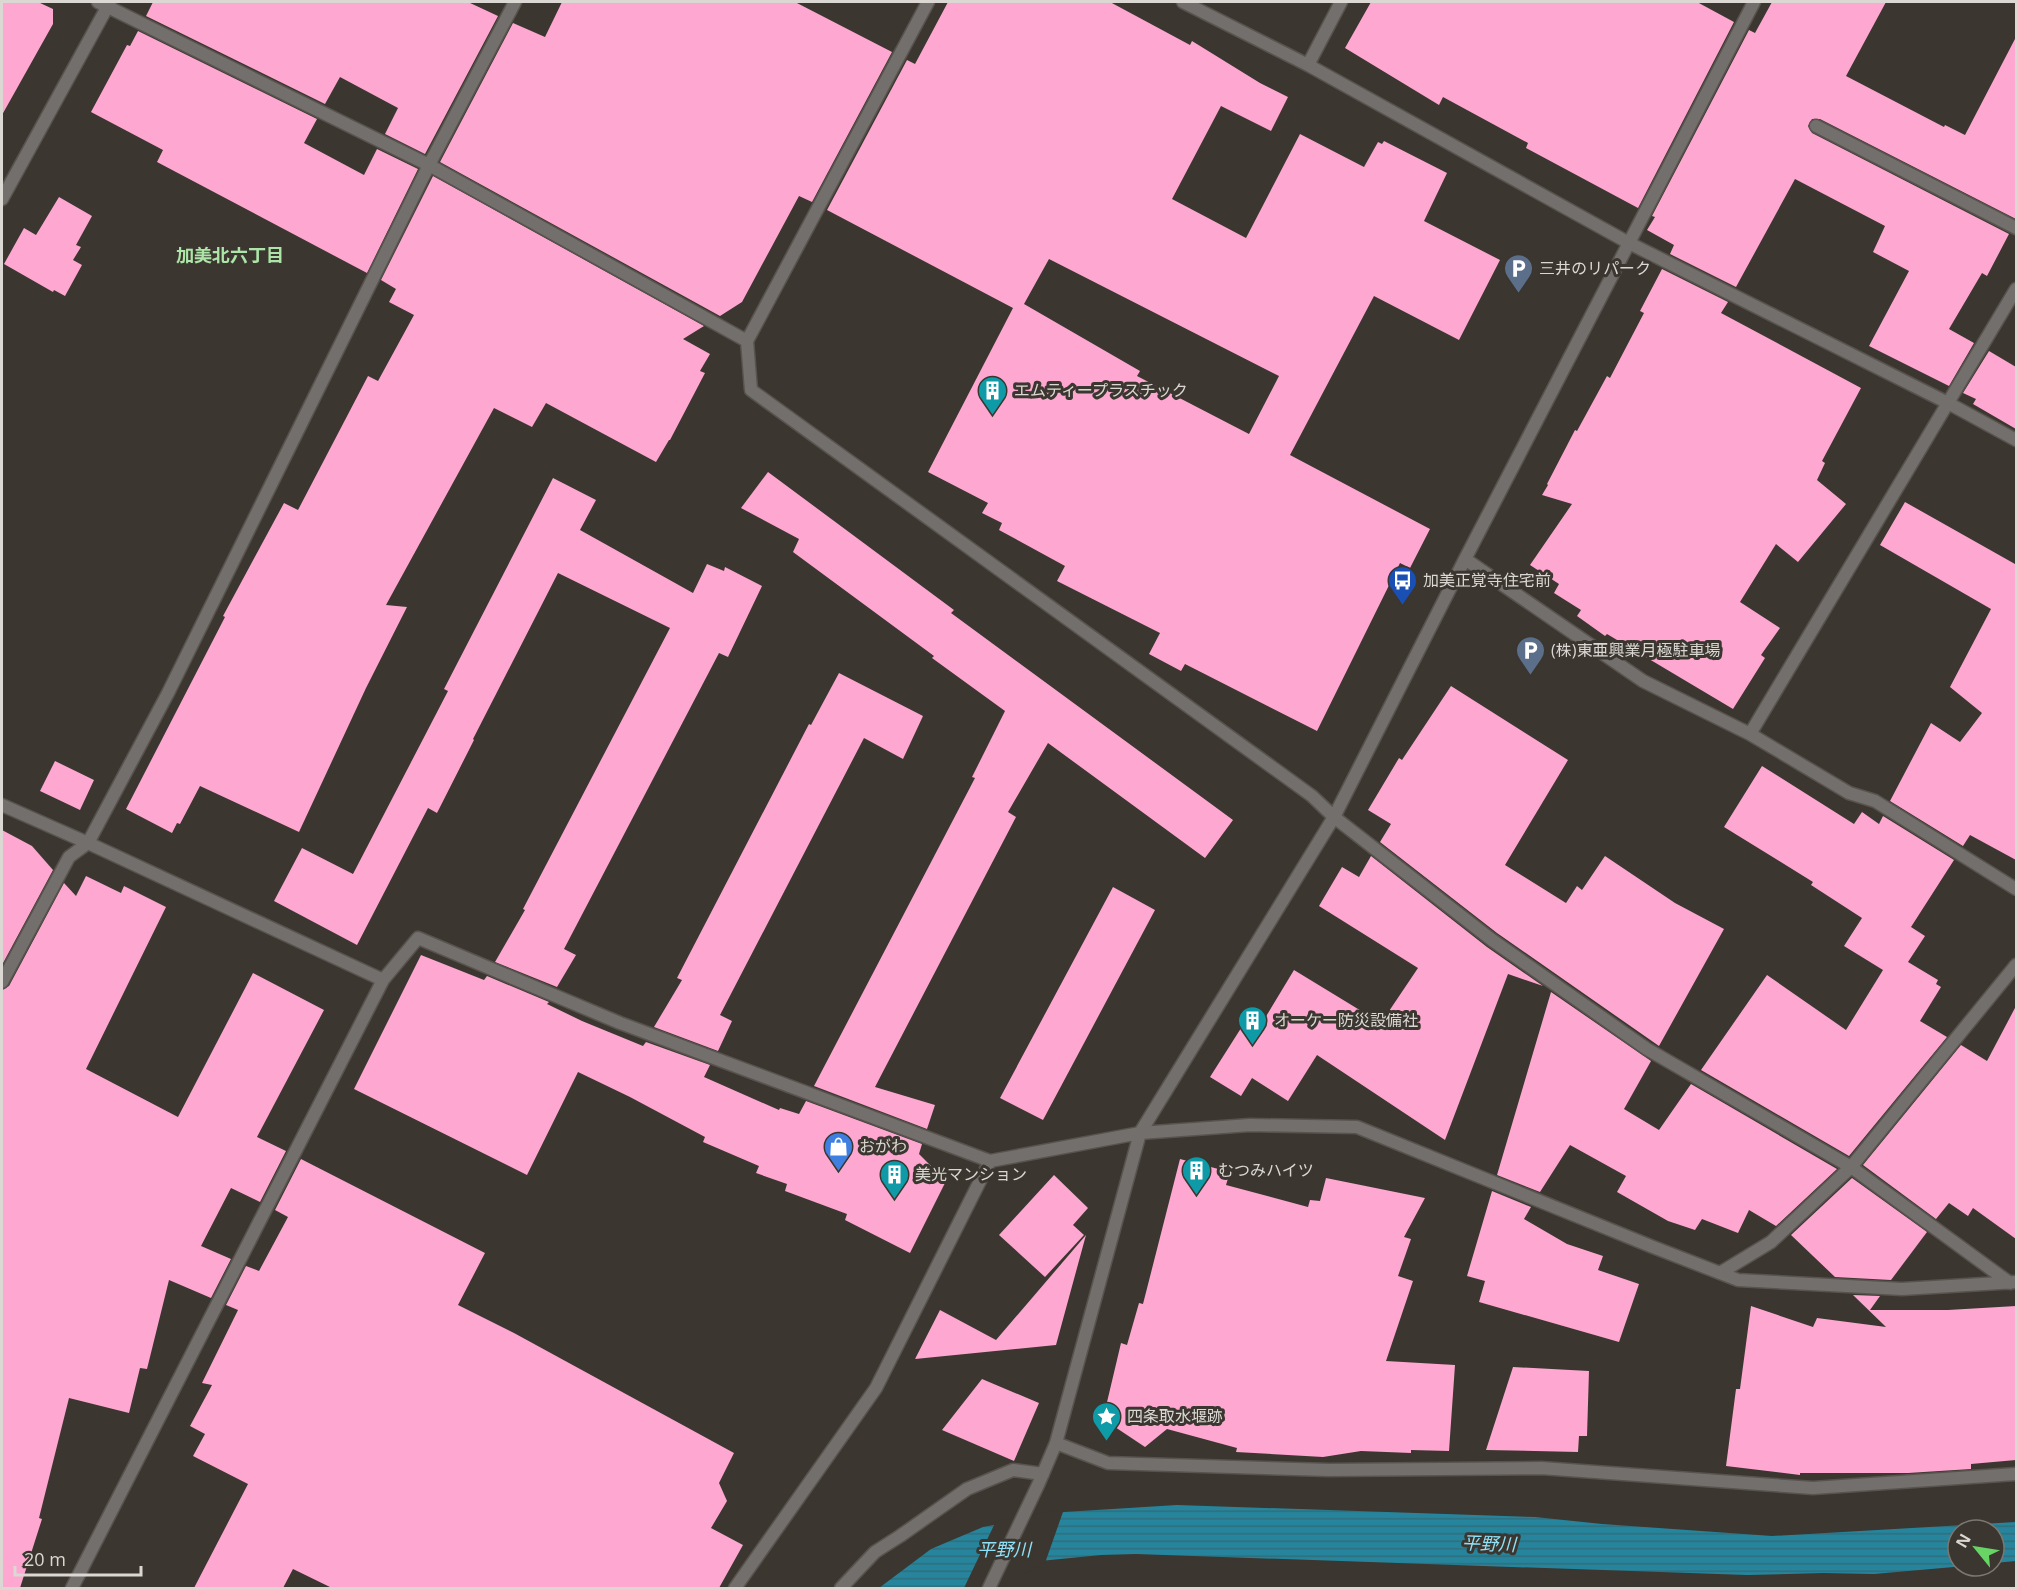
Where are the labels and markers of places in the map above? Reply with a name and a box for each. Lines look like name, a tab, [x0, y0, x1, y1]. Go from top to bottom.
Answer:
parking icon: 三井のリパーク	[1502, 252, 1534, 294]
place label: 三井のリパーク	[1539, 257, 1651, 279]
building icon: エムティープラスチック	[977, 374, 1009, 416]
place label: エムティープラスチック	[1014, 379, 1188, 401]
bus stop icon: 加美正覚寺住宅前	[1386, 564, 1418, 606]
place label: 加美正覚寺住宅前	[1423, 569, 1551, 591]
parking icon: (株)東亜興業月極駐車場	[1514, 634, 1546, 676]
place label: (株)東亜興業月極駐車場	[1551, 639, 1720, 661]
building icon: オーケー防災設備社	[1237, 1004, 1269, 1046]
place label: オーケー防災設備社	[1274, 1009, 1418, 1031]
shop icon: おがわ	[822, 1130, 854, 1172]
place label: おがわ	[859, 1135, 907, 1157]
building icon: むつみハイツ	[1181, 1154, 1213, 1196]
building icon: 美光マンション	[878, 1158, 910, 1200]
place label: むつみハイツ	[1218, 1159, 1314, 1181]
place label: 美光マンション	[915, 1163, 1027, 1185]
place icon: 四条取水堰跡	[1090, 1400, 1122, 1442]
place label: 四条取水堰跡	[1127, 1405, 1223, 1427]

